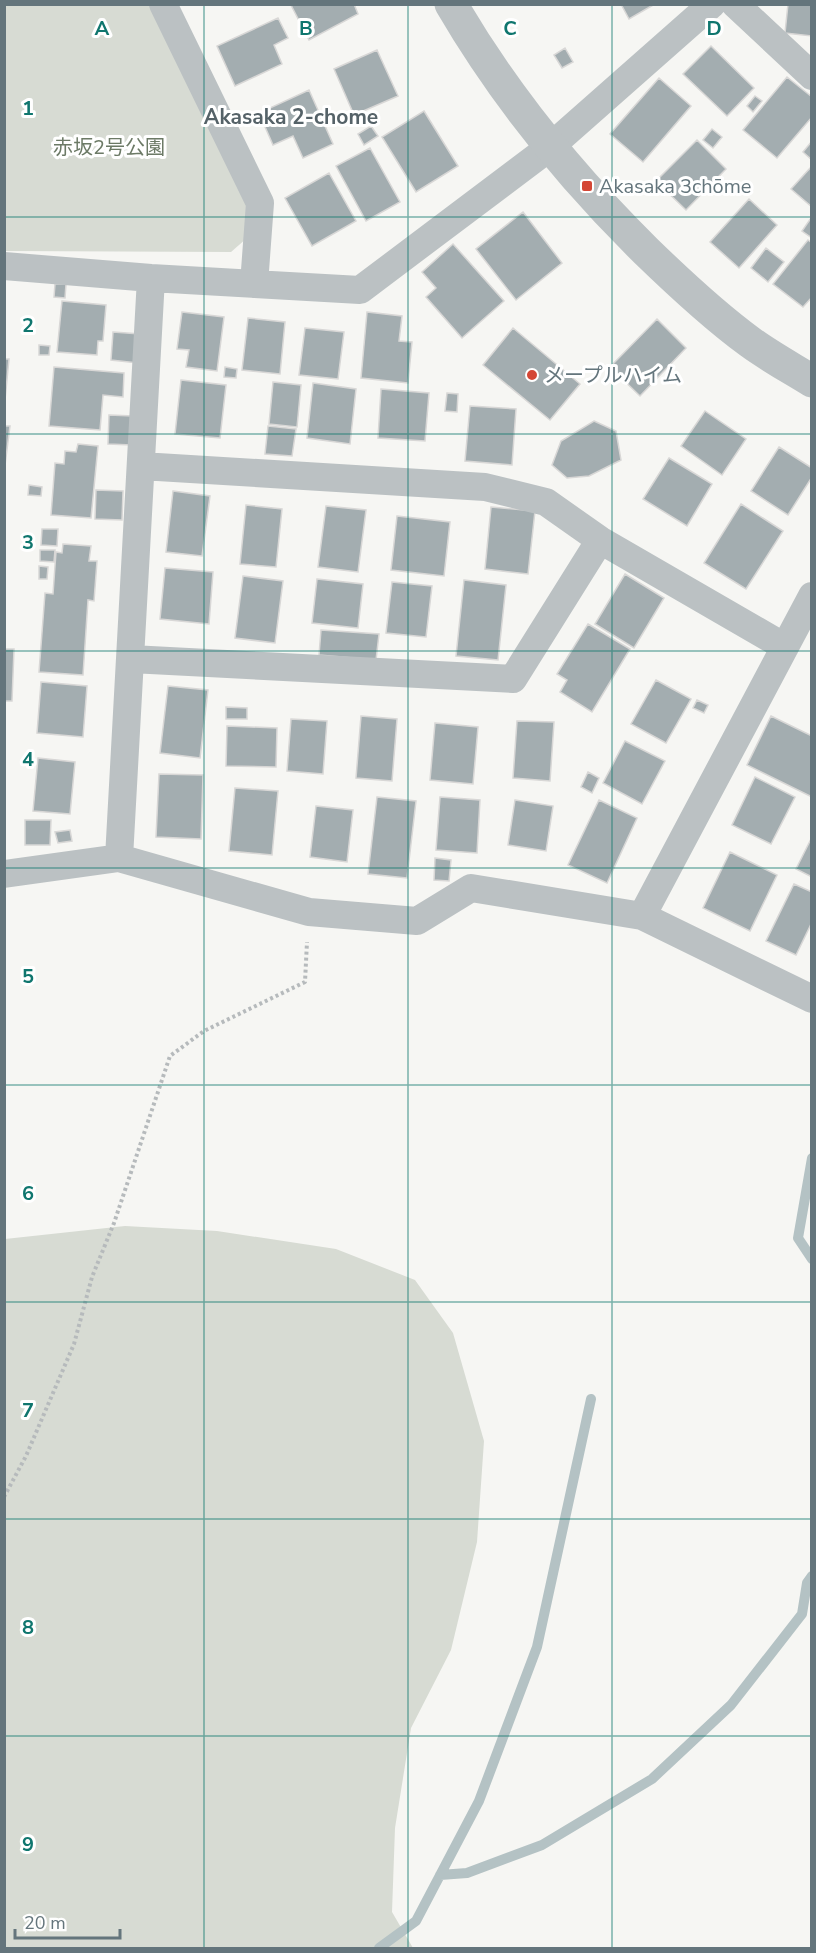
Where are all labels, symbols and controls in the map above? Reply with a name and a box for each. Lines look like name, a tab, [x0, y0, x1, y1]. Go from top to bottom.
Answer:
text: A	[95, 15, 110, 42]
text: B	[299, 15, 313, 42]
text: C	[503, 15, 517, 42]
text: D	[706, 15, 722, 42]
text: 1	[22, 95, 34, 122]
district label: Akasaka 2-chome	[204, 103, 378, 131]
park label: 赤坂2号公園	[53, 134, 165, 161]
place label: Akasaka 3chōme	[599, 173, 751, 200]
marker: Akasaka 3chōme	[580, 179, 594, 193]
text: 2	[22, 312, 34, 339]
place label: メープルハイム	[544, 362, 682, 389]
marker: メープルハイム	[525, 368, 539, 382]
text: 3	[22, 529, 34, 556]
text: 4	[22, 746, 34, 773]
text: 5	[22, 963, 34, 990]
text: 6	[22, 1180, 34, 1207]
text: 7	[22, 1397, 34, 1424]
text: 8	[22, 1614, 34, 1641]
text: 9	[22, 1831, 34, 1858]
scale bar	[15, 1902, 120, 1940]
text: 20 m	[24, 1911, 66, 1935]

